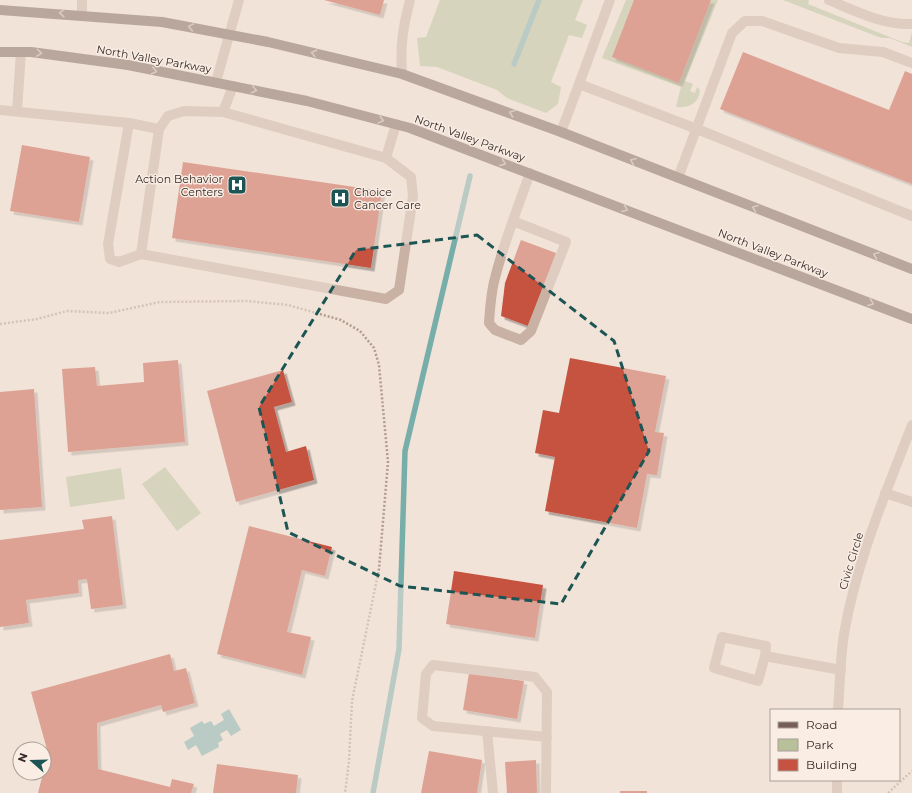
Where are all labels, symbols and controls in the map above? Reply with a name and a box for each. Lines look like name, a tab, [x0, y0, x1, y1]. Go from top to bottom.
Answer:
one-way arrow	[59, 9, 65, 18]
one-way arrow	[188, 23, 194, 32]
street label: North Valley Parkway	[95, 42, 213, 76]
one-way arrow	[36, 48, 42, 57]
one-way arrow	[310, 49, 317, 58]
one-way arrow	[150, 66, 157, 74]
one-way arrow	[251, 85, 258, 94]
one-way arrow	[509, 110, 516, 118]
street label: North Valley Parkway	[413, 111, 527, 165]
one-way arrow	[377, 115, 384, 124]
one-way arrow	[630, 157, 637, 165]
one-way arrow	[500, 158, 507, 166]
place label: Action Behavior Centers	[135, 172, 224, 199]
hospital icon: Action Behavior Centers	[226, 174, 248, 196]
place label: Choice Cancer Care	[354, 185, 421, 212]
hospital icon: Choice Cancer Care	[329, 187, 351, 209]
one-way arrow	[621, 205, 628, 213]
one-way arrow	[751, 205, 759, 213]
street label: North Valley Parkway	[716, 226, 830, 280]
one-way arrow	[872, 252, 879, 260]
one-way arrow	[868, 299, 875, 307]
street label: Civic Circle	[836, 530, 866, 591]
legend	[770, 709, 900, 781]
text: Road	[806, 717, 837, 732]
text: Park	[806, 737, 834, 752]
north arrow	[12, 741, 52, 781]
text: N	[15, 751, 31, 764]
text: Building	[806, 757, 857, 772]

